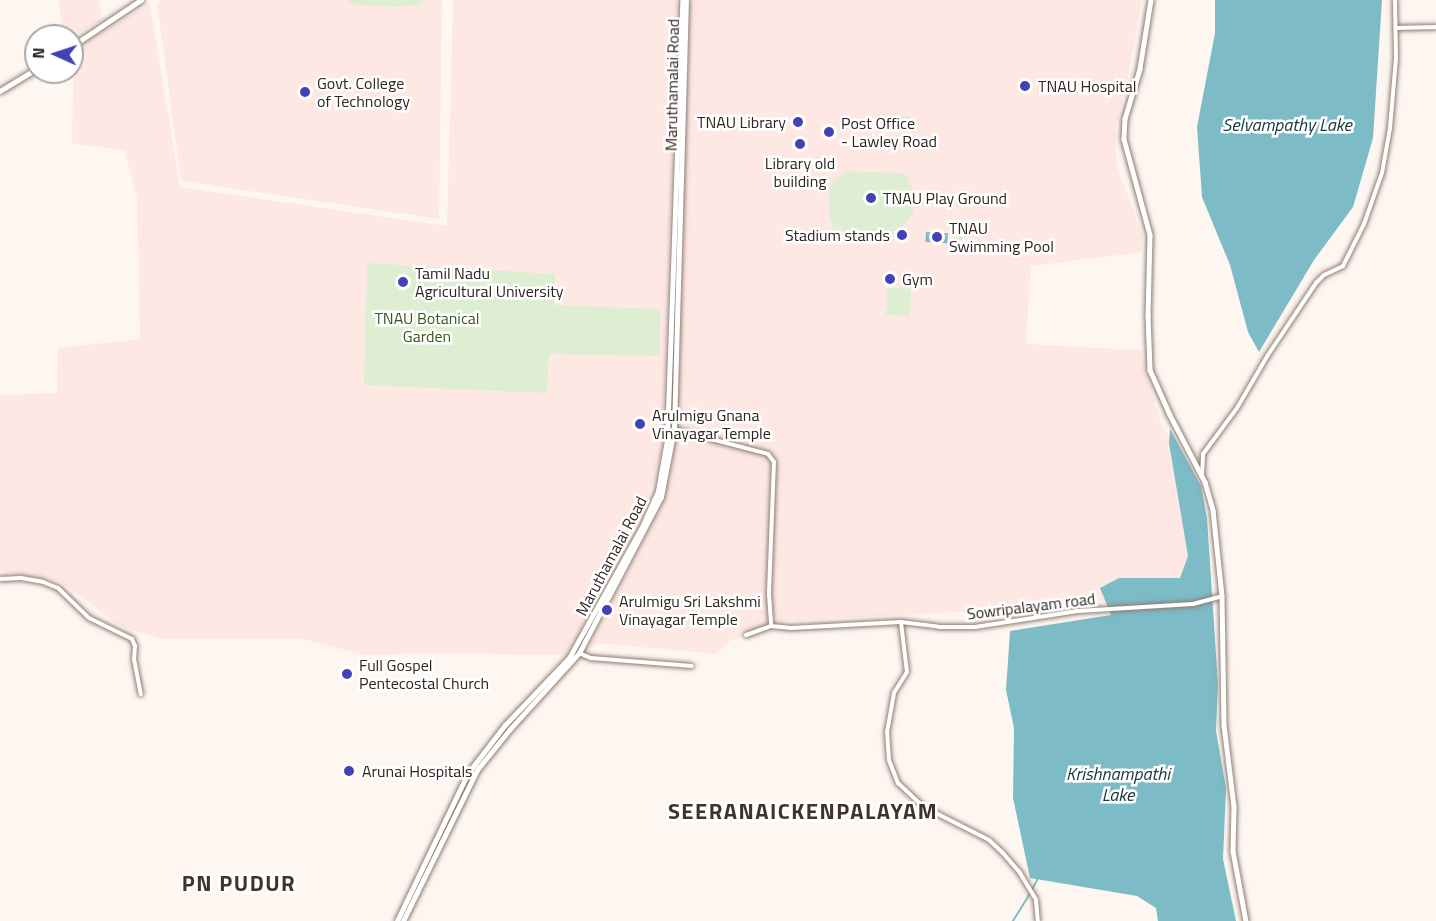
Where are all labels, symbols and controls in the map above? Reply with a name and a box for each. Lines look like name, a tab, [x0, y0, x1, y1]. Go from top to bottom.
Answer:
street label: Maruthamalai Road	[661, 19, 683, 151]
north arrow	[24, 24, 84, 84]
text: N	[26, 47, 50, 59]
place label: Govt. College of Technology	[317, 73, 410, 111]
place label: TNAU Hospital	[1038, 76, 1136, 96]
marker: TNAU Hospital	[1016, 77, 1034, 95]
marker: Govt. College of Technology	[298, 85, 312, 99]
place label: TNAU Library	[697, 112, 786, 132]
place label: Post Office - Lawley Road	[841, 113, 937, 151]
water label: Selvampathy Lake	[1222, 114, 1352, 136]
marker: TNAU Library	[791, 115, 805, 129]
marker: Post Office - Lawley Road	[822, 125, 836, 139]
marker: Library old building	[793, 137, 807, 151]
place label: Library old building	[765, 153, 835, 191]
place label: TNAU Play Ground	[883, 188, 1007, 208]
marker: TNAU Play Ground	[864, 191, 878, 205]
place label: TNAU Swimming Pool	[949, 218, 1054, 256]
place label: Stadium stands	[785, 225, 890, 245]
marker: Stadium stands	[895, 228, 909, 242]
marker: TNAU Swimming Pool	[930, 230, 944, 244]
place label: Tamil Nadu Agricultural University	[415, 263, 564, 301]
place label: Gym	[902, 269, 933, 289]
marker: Gym	[883, 272, 897, 286]
marker: Tamil Nadu Agricultural University	[396, 275, 410, 289]
park label: TNAU Botanical Garden	[374, 308, 480, 346]
place label: Arulmigu Gnana Vinayagar Temple	[652, 405, 771, 443]
marker: Arulmigu Gnana Vinayagar Temple	[633, 417, 647, 431]
street label: Maruthamalai Road	[571, 493, 651, 619]
street label: Sowripalayam road	[966, 589, 1096, 623]
place label: Arulmigu Sri Lakshmi Vinayagar Temple	[619, 591, 761, 629]
marker: Arulmigu Sri Lakshmi Vinayagar Temple	[600, 603, 614, 617]
place label: Full Gospel Pentecostal Church	[359, 655, 489, 693]
marker: Full Gospel Pentecostal Church	[340, 667, 354, 681]
place label: Arunai Hospitals	[362, 761, 473, 781]
marker: Arunai Hospitals	[340, 762, 358, 780]
water label: Krishnampathi Lake	[1066, 764, 1170, 806]
district label: SEERANAICKENPALAYAM	[668, 799, 938, 825]
district label: PN PUDUR	[182, 871, 296, 897]

